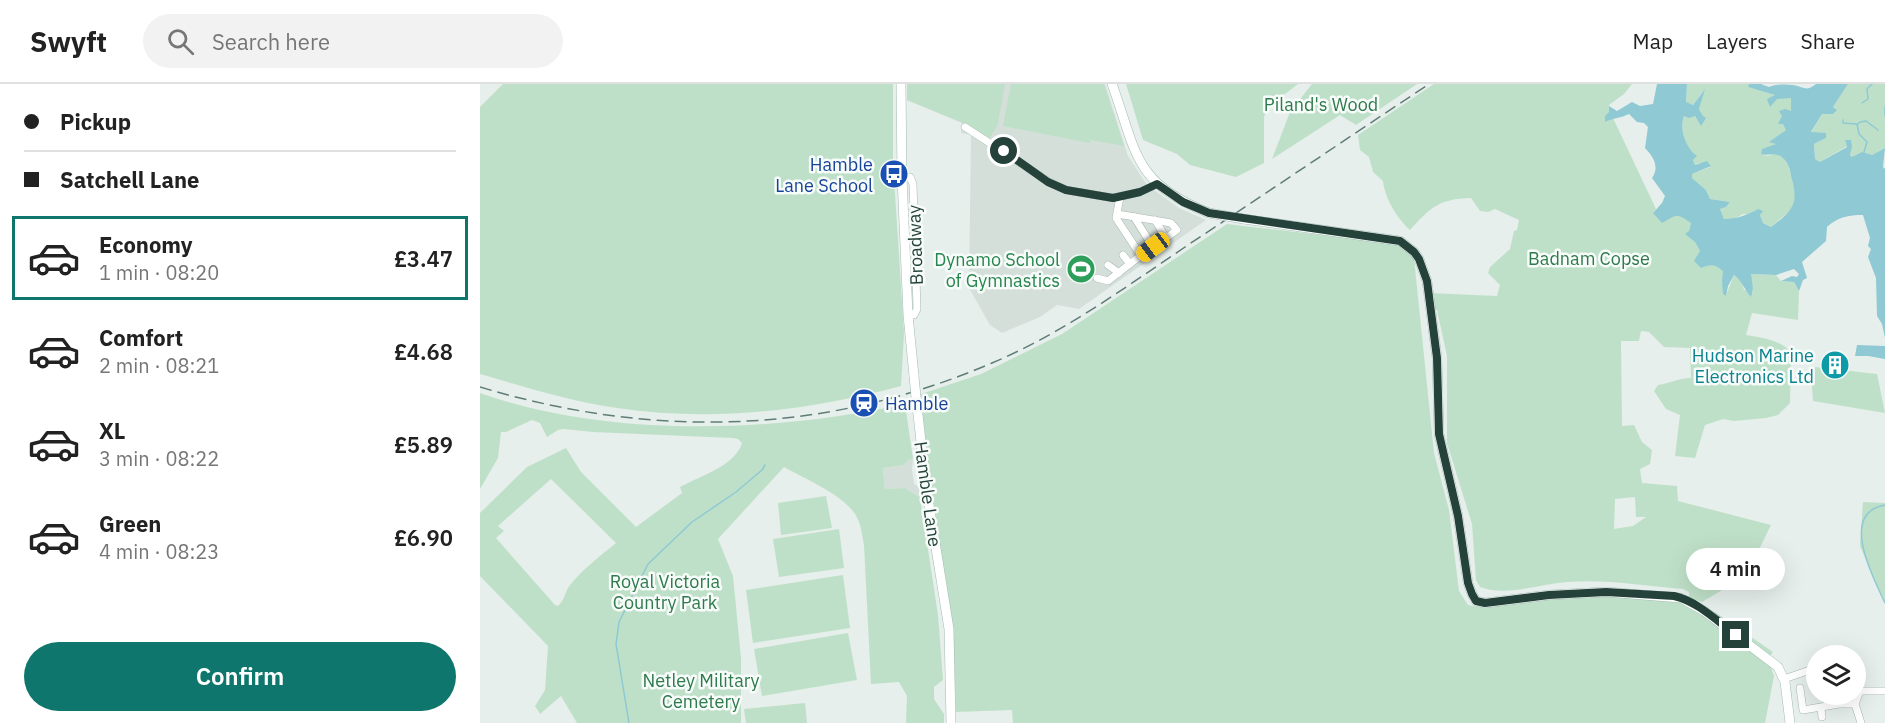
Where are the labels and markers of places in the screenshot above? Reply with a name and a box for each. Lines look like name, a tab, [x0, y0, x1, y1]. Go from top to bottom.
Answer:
place label: Hamble Lane School	[775, 153, 873, 197]
bus stop icon: Hamble Lane School	[878, 158, 910, 190]
place label: Dynamo School of Gymnastics	[934, 248, 1060, 292]
sports icon: Dynamo School of Gymnastics	[1065, 253, 1097, 285]
place label: Hudson Marine Electronics Ltd	[1692, 344, 1814, 388]
building icon: Hudson Marine Electronics Ltd	[1819, 349, 1851, 381]
station icon: Hamble	[848, 387, 880, 419]
place label: Hamble	[885, 392, 948, 415]

